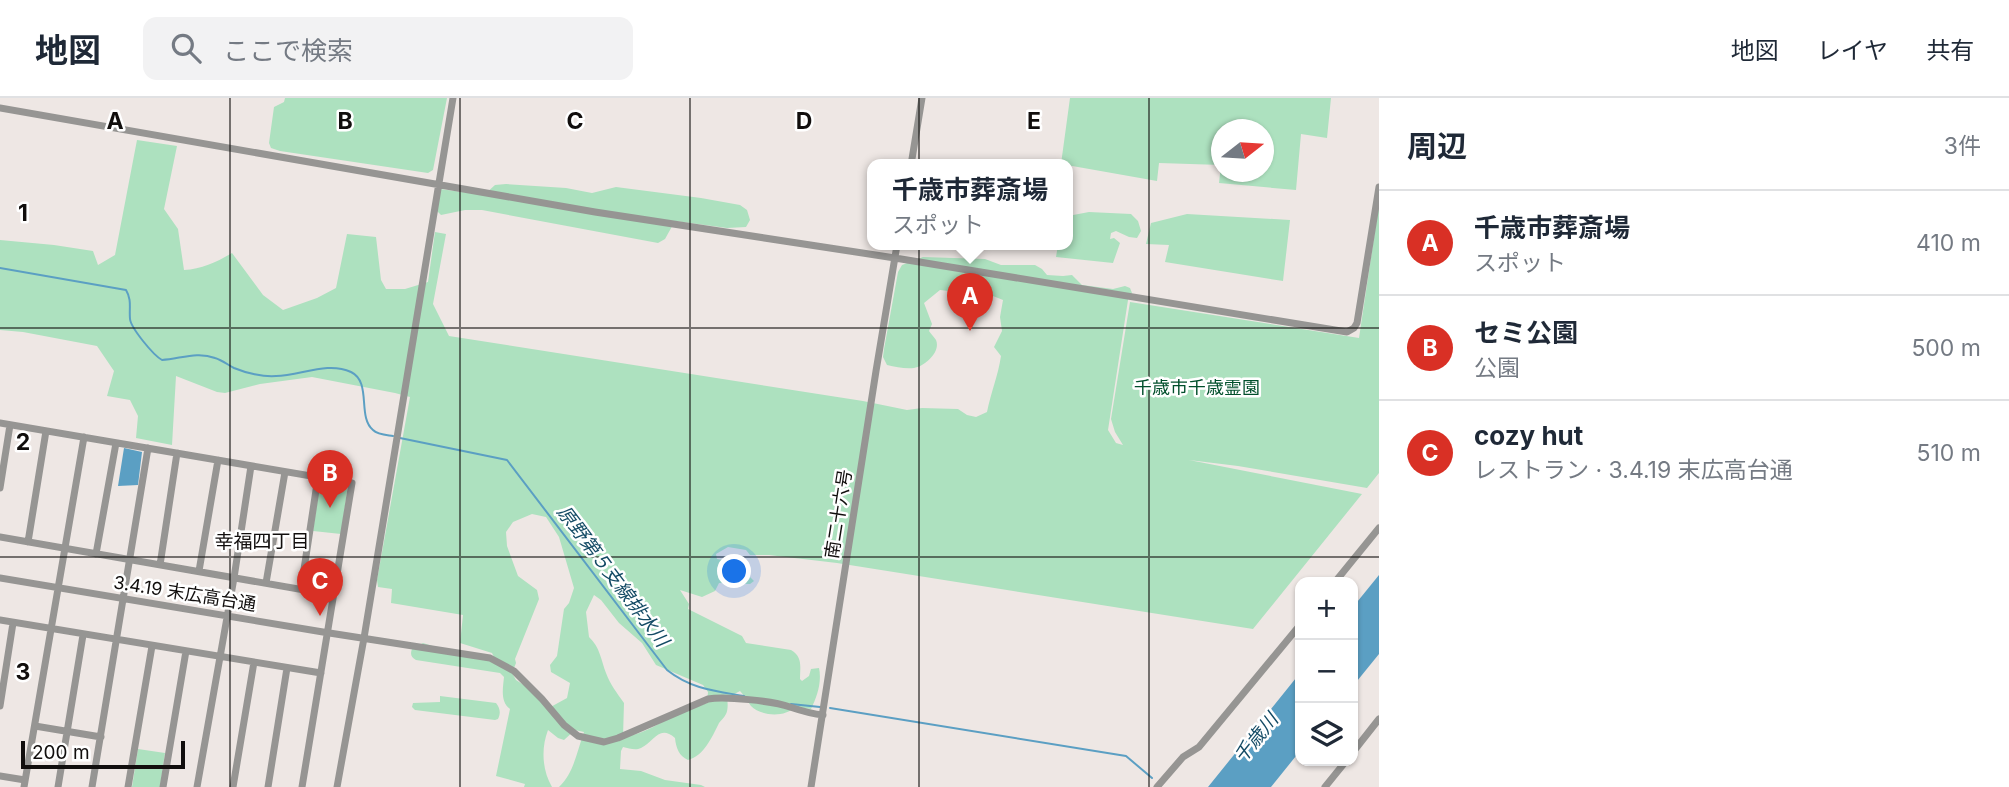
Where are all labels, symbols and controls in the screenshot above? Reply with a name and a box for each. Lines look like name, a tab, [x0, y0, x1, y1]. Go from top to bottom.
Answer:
search box	[143, 17, 633, 80]
icon: search	[167, 29, 205, 67]
text: 地図	[35, 30, 101, 70]
text: ここで検索	[223, 35, 353, 66]
text: 地図	[1731, 36, 1779, 65]
text: レイヤ	[1817, 36, 1888, 65]
text: 共有	[1926, 36, 1974, 65]
text: A	[106, 107, 124, 135]
text: B	[337, 107, 353, 135]
text: C	[566, 107, 584, 135]
text: D	[796, 107, 812, 135]
text: E	[1027, 107, 1041, 135]
north arrow	[1211, 119, 1274, 182]
text: 周辺	[1407, 128, 1467, 164]
text: 3件	[1944, 132, 1981, 160]
popup	[867, 159, 1073, 250]
text: 千歳市葬斎場	[892, 174, 1048, 205]
text: 1	[18, 199, 28, 227]
text: スポット	[892, 211, 984, 239]
text: 千歳市葬斎場	[1474, 212, 1630, 243]
text: A	[1421, 229, 1439, 257]
text: 410 m	[1916, 229, 1981, 257]
text: スポット	[1474, 249, 1566, 277]
pin: A	[947, 273, 993, 331]
text: セミ公園	[1474, 317, 1578, 348]
text: B	[1422, 334, 1438, 362]
text: 500 m	[1911, 334, 1981, 362]
text: 公園	[1474, 354, 1520, 382]
park label: 千歳市千歳霊園	[1134, 377, 1260, 398]
text: cozy hut	[1474, 420, 1583, 451]
text: 2	[16, 428, 30, 456]
text: C	[1421, 439, 1439, 467]
text: 510 m	[1917, 439, 1981, 467]
pin: B	[307, 450, 353, 508]
text: レストラン · 3.4.19 末広高台通	[1474, 456, 1793, 484]
street label: 南二十六号	[821, 468, 855, 560]
water label: 原野第５支線排水川	[552, 501, 675, 653]
district label: 幸福四丁目	[214, 530, 310, 553]
your location	[717, 554, 751, 588]
pin: C	[297, 558, 343, 616]
street label: 3.4.19 末広高台通	[112, 571, 258, 615]
map controls	[1295, 577, 1358, 766]
button: +	[1295, 577, 1358, 640]
button: −	[1295, 640, 1358, 703]
text: 3	[16, 658, 30, 686]
button: layers	[1295, 703, 1358, 766]
water label: 千歳川	[1229, 707, 1284, 767]
scale bar	[21, 738, 186, 770]
text: 200 m	[32, 741, 90, 764]

